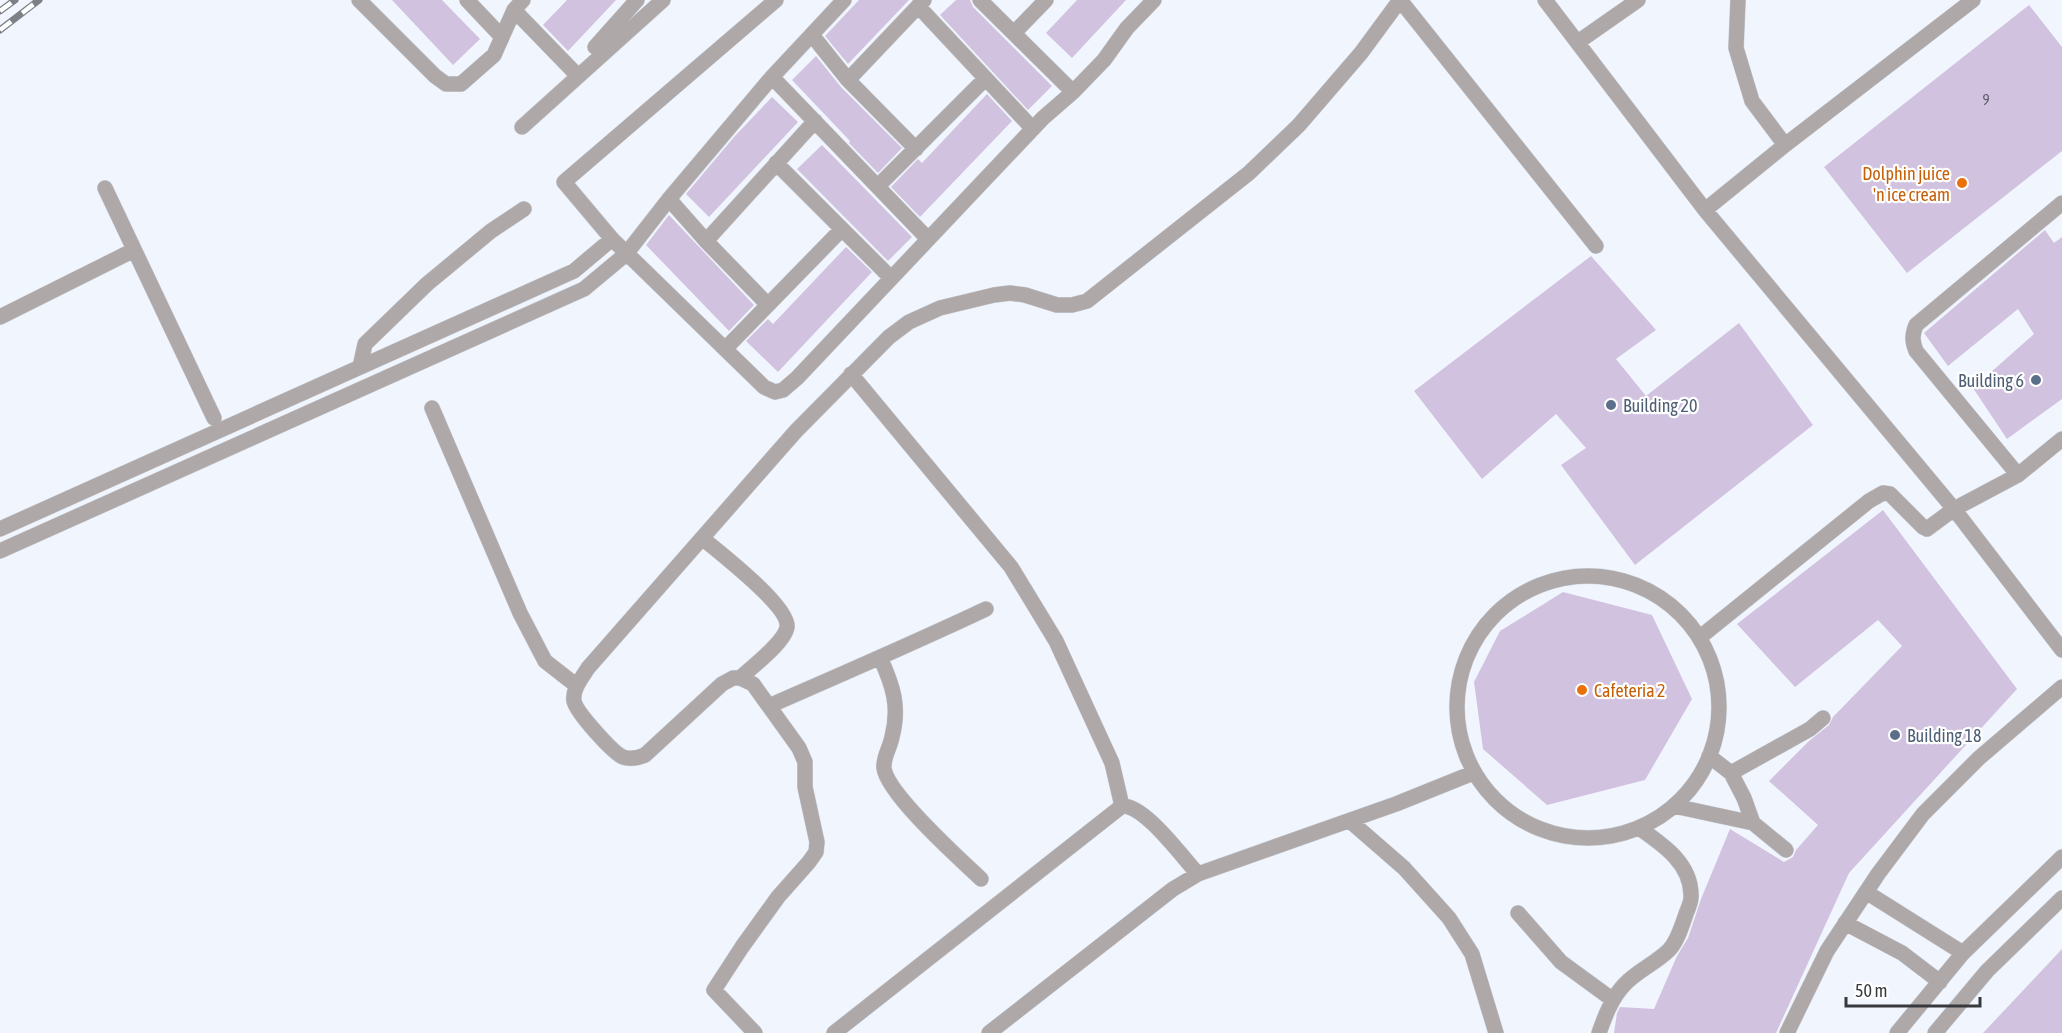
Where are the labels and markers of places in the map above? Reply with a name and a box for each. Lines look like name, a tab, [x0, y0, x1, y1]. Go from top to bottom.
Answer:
place label: Dolphin juice 'n ice cream	[1862, 163, 1950, 205]
marker: Dolphin juice 'n ice cream	[1955, 176, 1969, 190]
place label: Building 6	[1958, 370, 2024, 391]
marker: Building 6	[2029, 373, 2043, 387]
place label: Building 20	[1623, 395, 1697, 416]
marker: Building 20	[1604, 398, 1618, 412]
place label: Cafeteria 2	[1594, 680, 1666, 701]
marker: Cafeteria 2	[1575, 683, 1589, 697]
place label: Building 18	[1907, 725, 1981, 746]
marker: Building 18	[1888, 728, 1902, 742]

